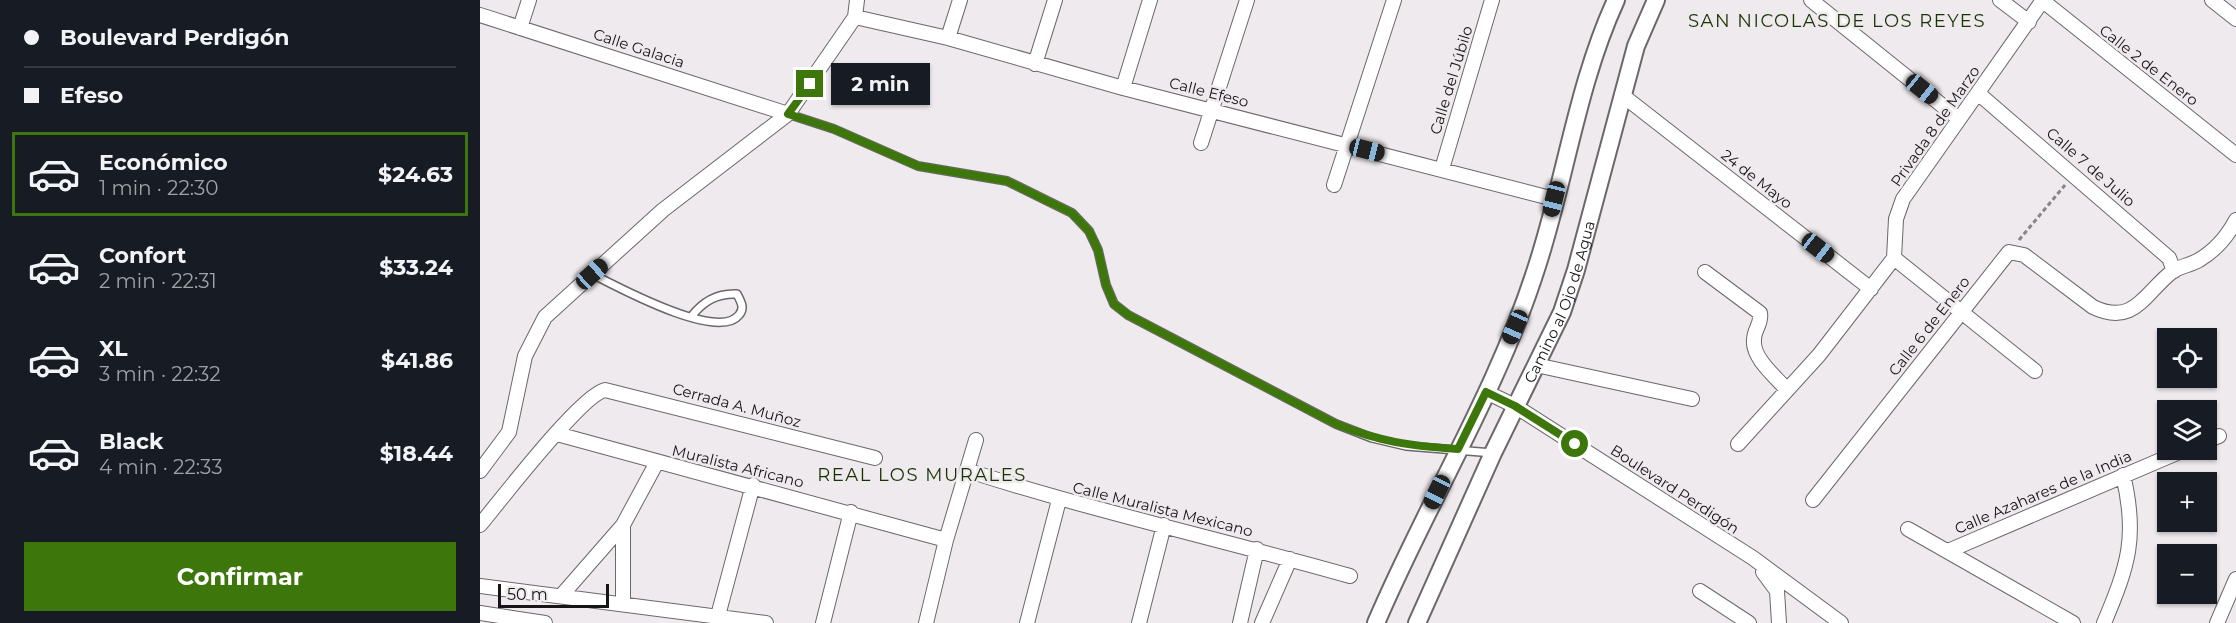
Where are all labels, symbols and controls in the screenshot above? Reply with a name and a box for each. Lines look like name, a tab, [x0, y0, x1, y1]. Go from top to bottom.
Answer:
district label: SAN NICOLAS DE LOS REYES	[1688, 10, 1986, 32]
street label: Calle 2 de Enero	[2096, 20, 2202, 110]
street label: Calle del Júbilo	[1425, 23, 1477, 137]
text: Boulevard Perdigón	[60, 24, 290, 51]
street label: Calle Galacia	[591, 24, 687, 72]
street label: Privada 8 de Marzo	[1886, 62, 1984, 190]
callout: 2 min	[831, 63, 930, 105]
route end	[796, 70, 823, 97]
car	[1902, 71, 1942, 107]
text: 2 min	[851, 72, 910, 96]
street label: Calle Efeso	[1167, 73, 1251, 111]
text: Efeso	[60, 82, 123, 109]
street label: Calle 7 de Julio	[2043, 123, 2139, 211]
car	[1347, 137, 1387, 163]
street label: 24 de Mayo	[1718, 145, 1796, 213]
icon: car	[27, 147, 81, 201]
text: Económico	[99, 149, 228, 176]
text: $24.63	[378, 161, 453, 188]
text: 1 min · 22:30	[99, 176, 219, 200]
car	[1541, 179, 1567, 219]
street label: Camino al Ojo de Agua	[1519, 218, 1598, 386]
car	[1798, 230, 1838, 266]
icon: car	[27, 240, 81, 294]
text: Confort	[99, 242, 186, 269]
text: $33.24	[379, 254, 453, 281]
car	[573, 255, 611, 293]
text: 2 min · 22:31	[99, 269, 217, 293]
street label: Calle 6 de Enero	[1884, 272, 1974, 380]
car	[1499, 307, 1531, 347]
map controls	[2157, 328, 2217, 604]
button: locate	[2157, 328, 2217, 388]
icon: car	[27, 333, 81, 387]
text: XL	[99, 335, 128, 362]
text: $41.86	[381, 347, 453, 374]
text: 3 min · 22:32	[99, 362, 221, 386]
street label: Cerrada A. Muñoz	[671, 379, 804, 431]
button: layers	[2157, 400, 2217, 460]
icon: car	[27, 426, 81, 480]
text: Black	[99, 428, 163, 455]
route start	[1561, 430, 1588, 457]
text: $18.44	[380, 440, 453, 467]
street label: Muralista Africano	[670, 440, 806, 492]
street label: Boulevard Perdigón	[1607, 440, 1743, 538]
street label: Calle Azahares de la India	[1952, 446, 2134, 538]
text: 4 min · 22:33	[99, 455, 223, 479]
district label: REAL LOS MURALES	[817, 464, 1027, 486]
car	[1421, 472, 1453, 512]
button: +	[2157, 472, 2217, 532]
street label: Calle Muralista Mexicano	[1071, 477, 1255, 541]
button: Confirmar	[24, 542, 456, 611]
button: −	[2157, 544, 2217, 604]
scale bar	[498, 581, 609, 608]
text: 50 m	[507, 585, 548, 604]

